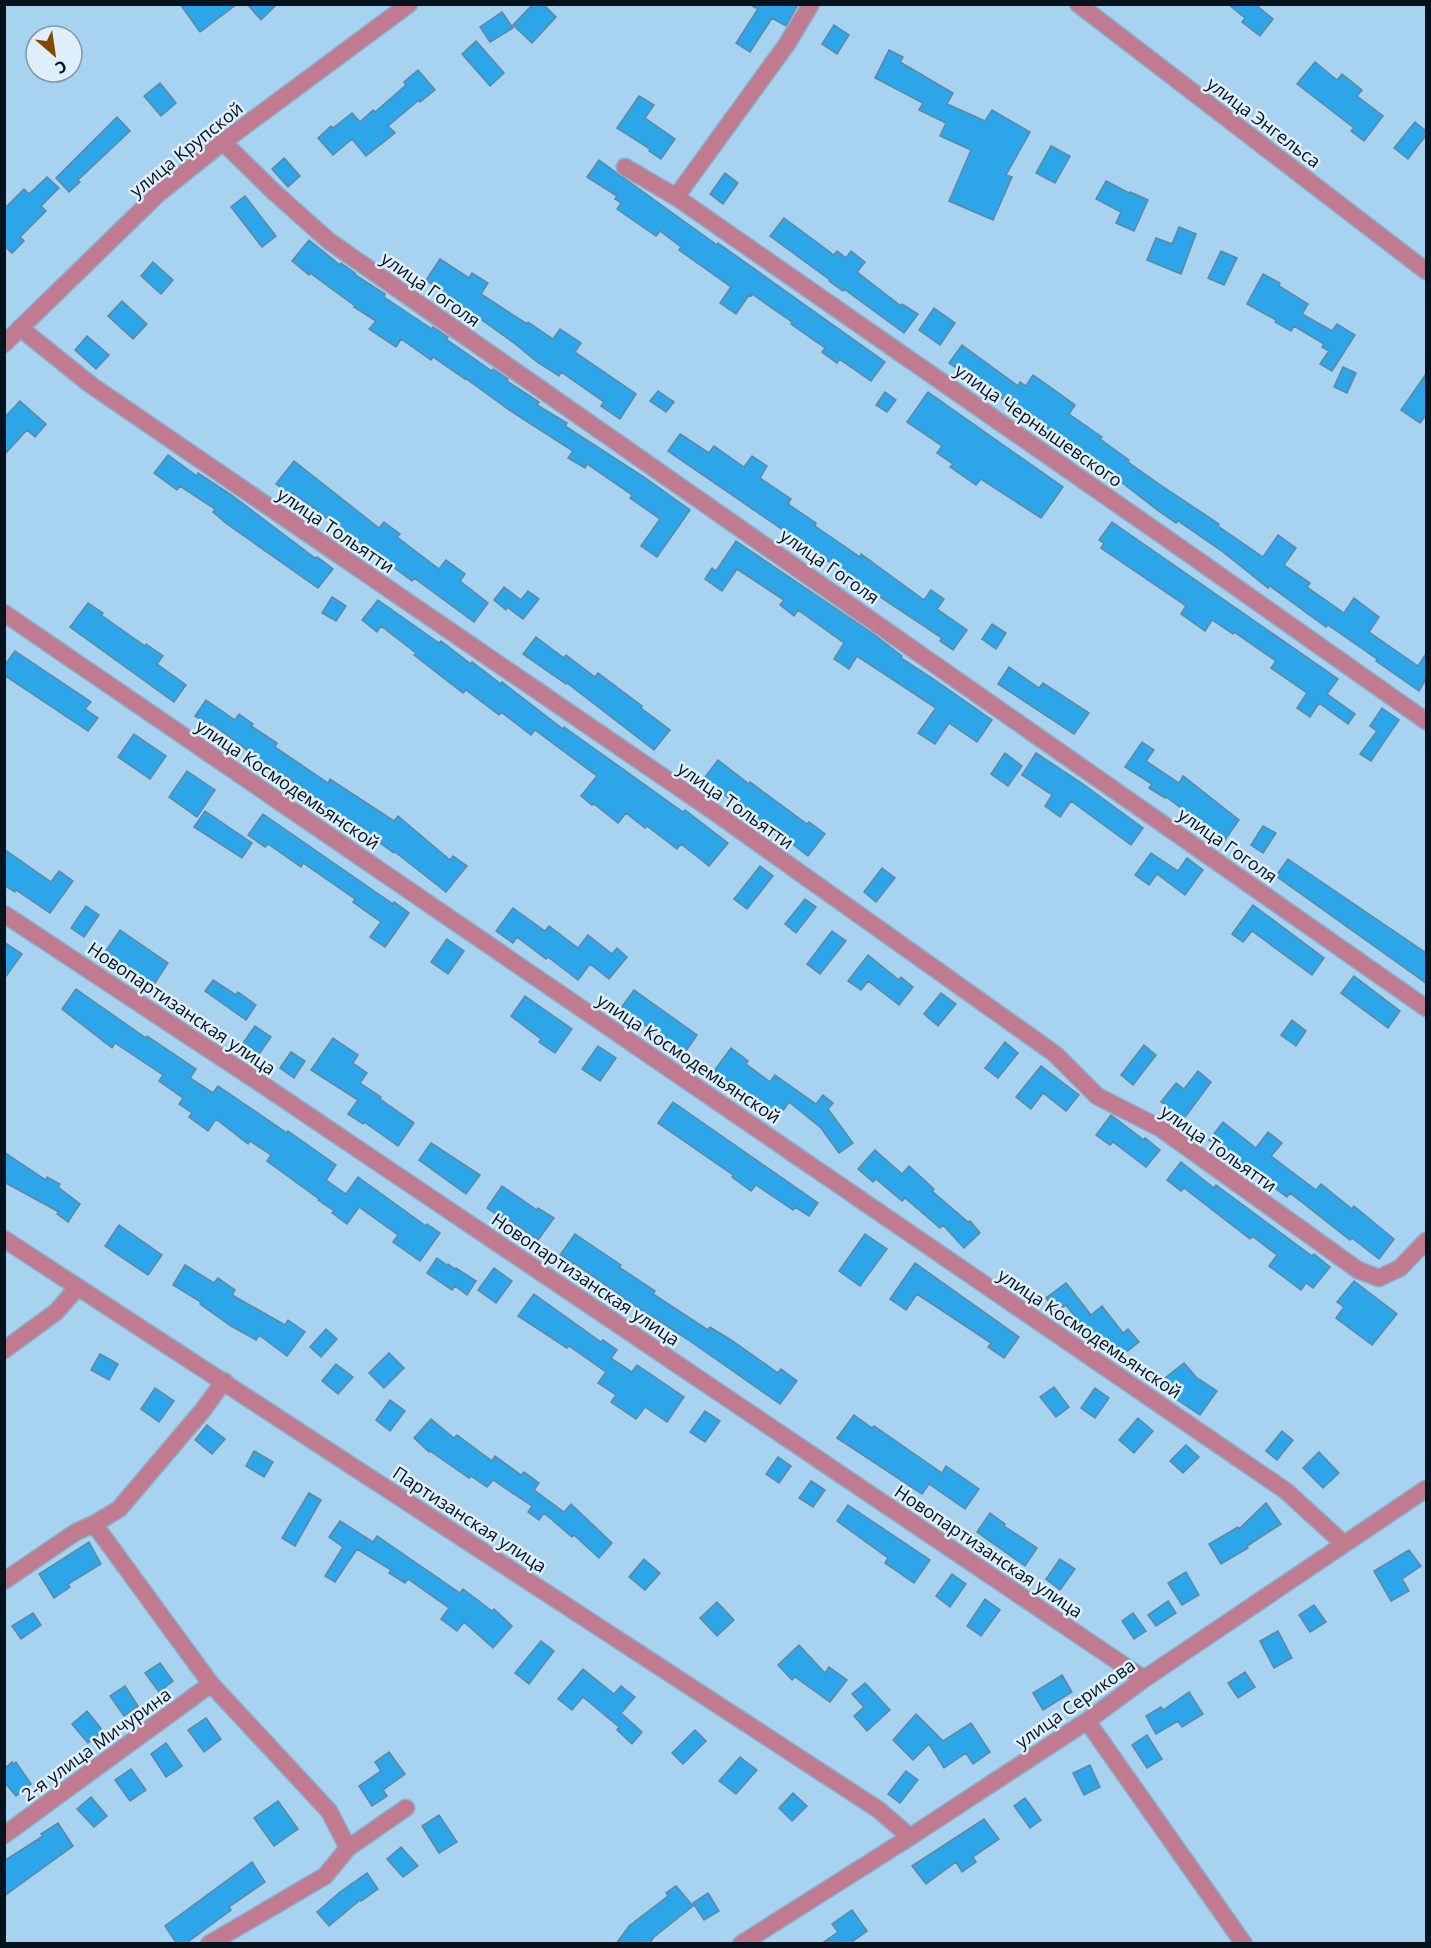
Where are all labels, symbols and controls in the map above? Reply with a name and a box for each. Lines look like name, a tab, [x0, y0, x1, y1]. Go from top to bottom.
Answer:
north arrow	[24, 24, 84, 84]
text: С	[51, 55, 71, 79]
street label: улица Энгельса	[1202, 71, 1326, 173]
street label: улица Крупской	[124, 96, 248, 202]
street label: улица Гоголя	[377, 246, 485, 332]
street label: улица Чернышевского	[950, 358, 1128, 492]
street label: улица Тольятти	[273, 482, 399, 578]
street label: улица Гоголя	[776, 523, 884, 609]
street label: улица Космодемьянской	[191, 713, 385, 855]
street label: улица Тольятти	[673, 756, 799, 854]
street label: улица Гоголя	[1174, 802, 1282, 888]
street label: Новопартизанская улица	[83, 936, 281, 1080]
street label: улица Космодемьянской	[592, 987, 786, 1129]
street label: улица Тольятти	[1156, 1099, 1282, 1197]
street label: Новопартизанская улица	[487, 1207, 685, 1351]
street label: улица Космодемьянской	[993, 1262, 1187, 1404]
street label: Партизанская улица	[389, 1460, 551, 1578]
street label: Новопартизанская улица	[890, 1479, 1088, 1623]
street label: улица Серикова	[1010, 1653, 1140, 1753]
street label: 2-я улица Мичурина	[17, 1682, 175, 1806]

